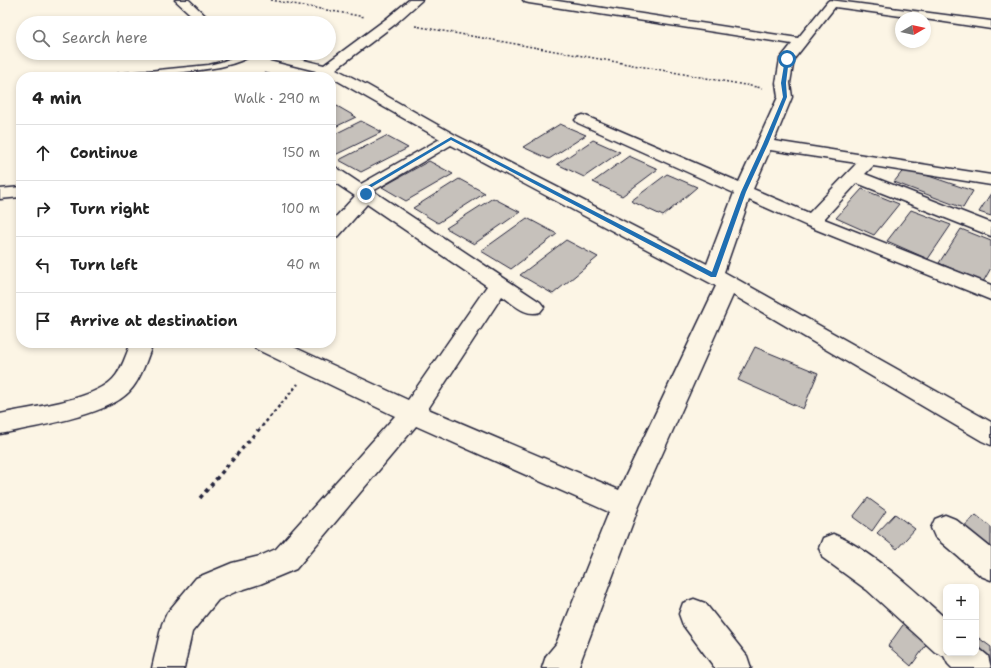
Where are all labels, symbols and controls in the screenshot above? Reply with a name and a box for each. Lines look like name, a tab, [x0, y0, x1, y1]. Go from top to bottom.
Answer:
north arrow	[895, 12, 931, 48]
search box	[16, 16, 336, 60]
icon: search	[30, 27, 52, 49]
text: Search here	[62, 28, 148, 48]
route start	[778, 50, 796, 68]
text: 4 min	[32, 87, 82, 109]
text: Walk · 290 m	[234, 90, 320, 107]
icon: ahead	[32, 142, 54, 164]
text: Continue	[70, 143, 138, 163]
text: 150 m	[282, 144, 320, 161]
route end	[357, 185, 375, 203]
icon: right	[32, 198, 54, 220]
text: Turn right	[70, 199, 150, 219]
text: 100 m	[281, 200, 320, 217]
icon: left	[32, 254, 54, 276]
text: Turn left	[70, 255, 138, 275]
text: 40 m	[286, 256, 320, 273]
icon: arrive	[32, 310, 54, 332]
text: Arrive at destination	[70, 311, 238, 331]
map controls	[943, 584, 979, 656]
button: +	[943, 584, 979, 620]
button: −	[943, 620, 979, 656]

